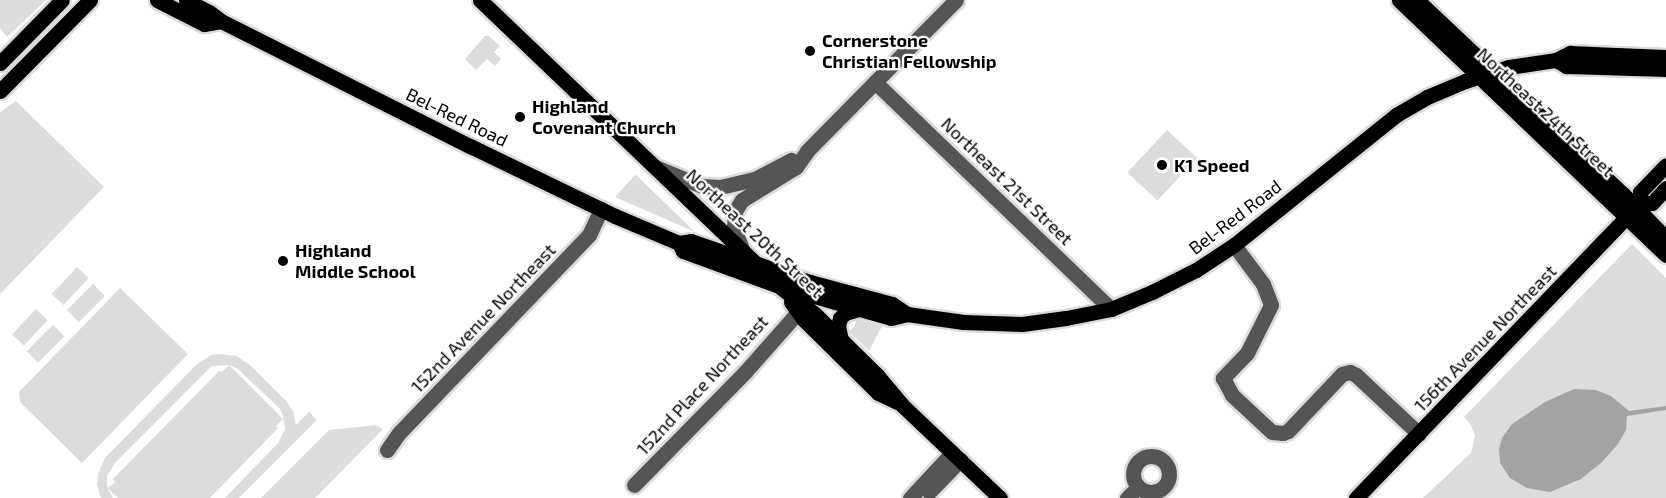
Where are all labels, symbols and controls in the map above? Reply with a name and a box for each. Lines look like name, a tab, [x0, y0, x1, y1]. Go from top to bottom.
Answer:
place label: Cornerstone Christian Fellowship	[822, 30, 997, 72]
street label: Northeast 24th Street	[1473, 43, 1619, 181]
marker: Cornerstone Christian Fellowship	[803, 44, 817, 58]
street label: Bel-Red Road	[403, 83, 511, 151]
place label: Highland Covenant Church	[532, 96, 676, 138]
marker: Highland Covenant Church	[513, 110, 527, 124]
street label: Northeast 21st Street	[937, 113, 1077, 249]
place label: K1 Speed	[1174, 154, 1249, 176]
marker: K1 Speed	[1155, 158, 1169, 172]
street label: Northeast 20th Street	[682, 164, 828, 302]
street label: Bel-Red Road	[1184, 175, 1286, 259]
street label: 152nd Avenue Northeast	[406, 239, 560, 397]
place label: Highland Middle School	[295, 240, 416, 282]
marker: Highland Middle School	[276, 254, 290, 268]
street label: 156th Avenue Northeast	[1409, 260, 1561, 416]
street label: 152nd Place Northeast	[632, 311, 772, 459]

